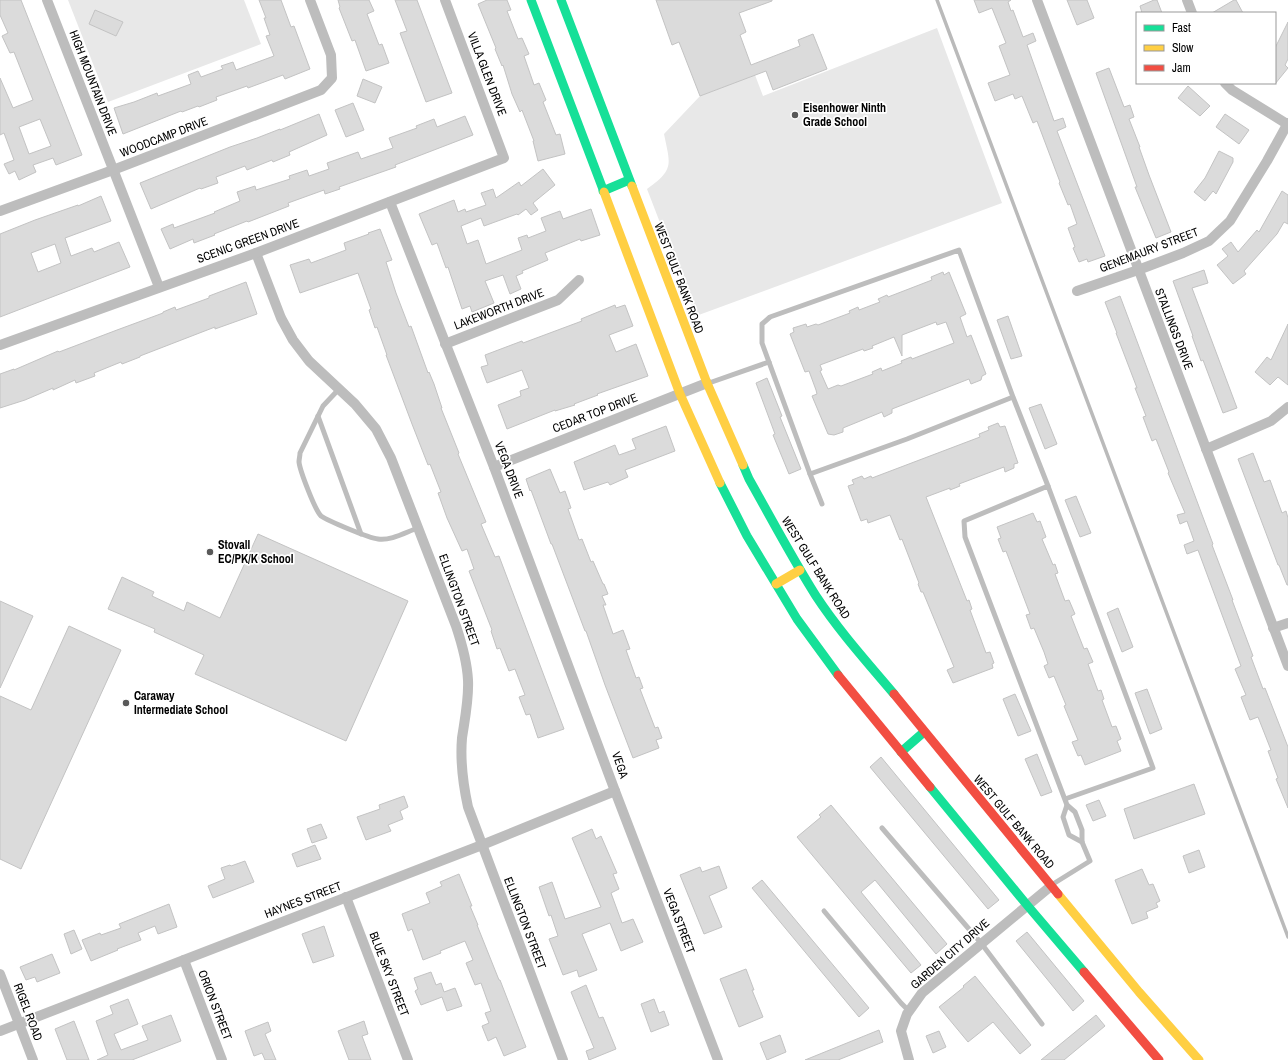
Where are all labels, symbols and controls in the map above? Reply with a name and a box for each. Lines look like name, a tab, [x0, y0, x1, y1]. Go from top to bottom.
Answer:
legend	[1136, 12, 1276, 84]
text: Fast	[1172, 20, 1191, 36]
street label: HIGH MOUNTAIN DRIVE	[65, 28, 121, 138]
street label: VILLA GLEN DRIVE	[464, 30, 510, 118]
text: Slow	[1172, 40, 1194, 56]
text: Jam	[1172, 60, 1191, 76]
place label: Eisenhower Ninth Grade School	[803, 100, 886, 130]
marker: Eisenhower Ninth Grade School	[790, 110, 800, 120]
street label: WOODCAMP DRIVE	[118, 113, 210, 161]
street label: SCENIC GREEN DRIVE	[195, 215, 301, 267]
street label: WEST GULF BANK ROAD	[650, 220, 708, 336]
street label: GENEMAURY STREET	[1097, 224, 1201, 276]
street label: LAKEWORTH DRIVE	[452, 285, 546, 333]
street label: STALLINGS DRIVE	[1151, 286, 1197, 372]
street label: CEDAR TOP DRIVE	[550, 389, 640, 437]
street label: VEGA DRIVE	[491, 439, 527, 501]
street label: WEST GULF BANK ROAD	[778, 514, 854, 622]
place label: Stovall EC/PK/K School	[218, 537, 294, 567]
marker: Stovall EC/PK/K School	[205, 547, 215, 557]
street label: ELLINGTON STREET	[435, 552, 483, 648]
place label: Caraway Intermediate School	[134, 688, 228, 718]
marker: Caraway Intermediate School	[121, 698, 131, 708]
street label: VEGA	[608, 749, 632, 781]
street label: WEST GULF BANK ROAD	[970, 772, 1058, 872]
street label: ELLINGTON STREET	[500, 875, 550, 971]
street label: HAYNES STREET	[262, 878, 344, 922]
street label: VEGA STREET	[659, 886, 699, 956]
street label: GARDEN CITY DRIVE	[907, 915, 993, 993]
street label: BLUE SKY STREET	[365, 929, 413, 1019]
street label: ORION STREET	[194, 968, 236, 1042]
street label: RIGEL ROAD	[10, 981, 46, 1043]

